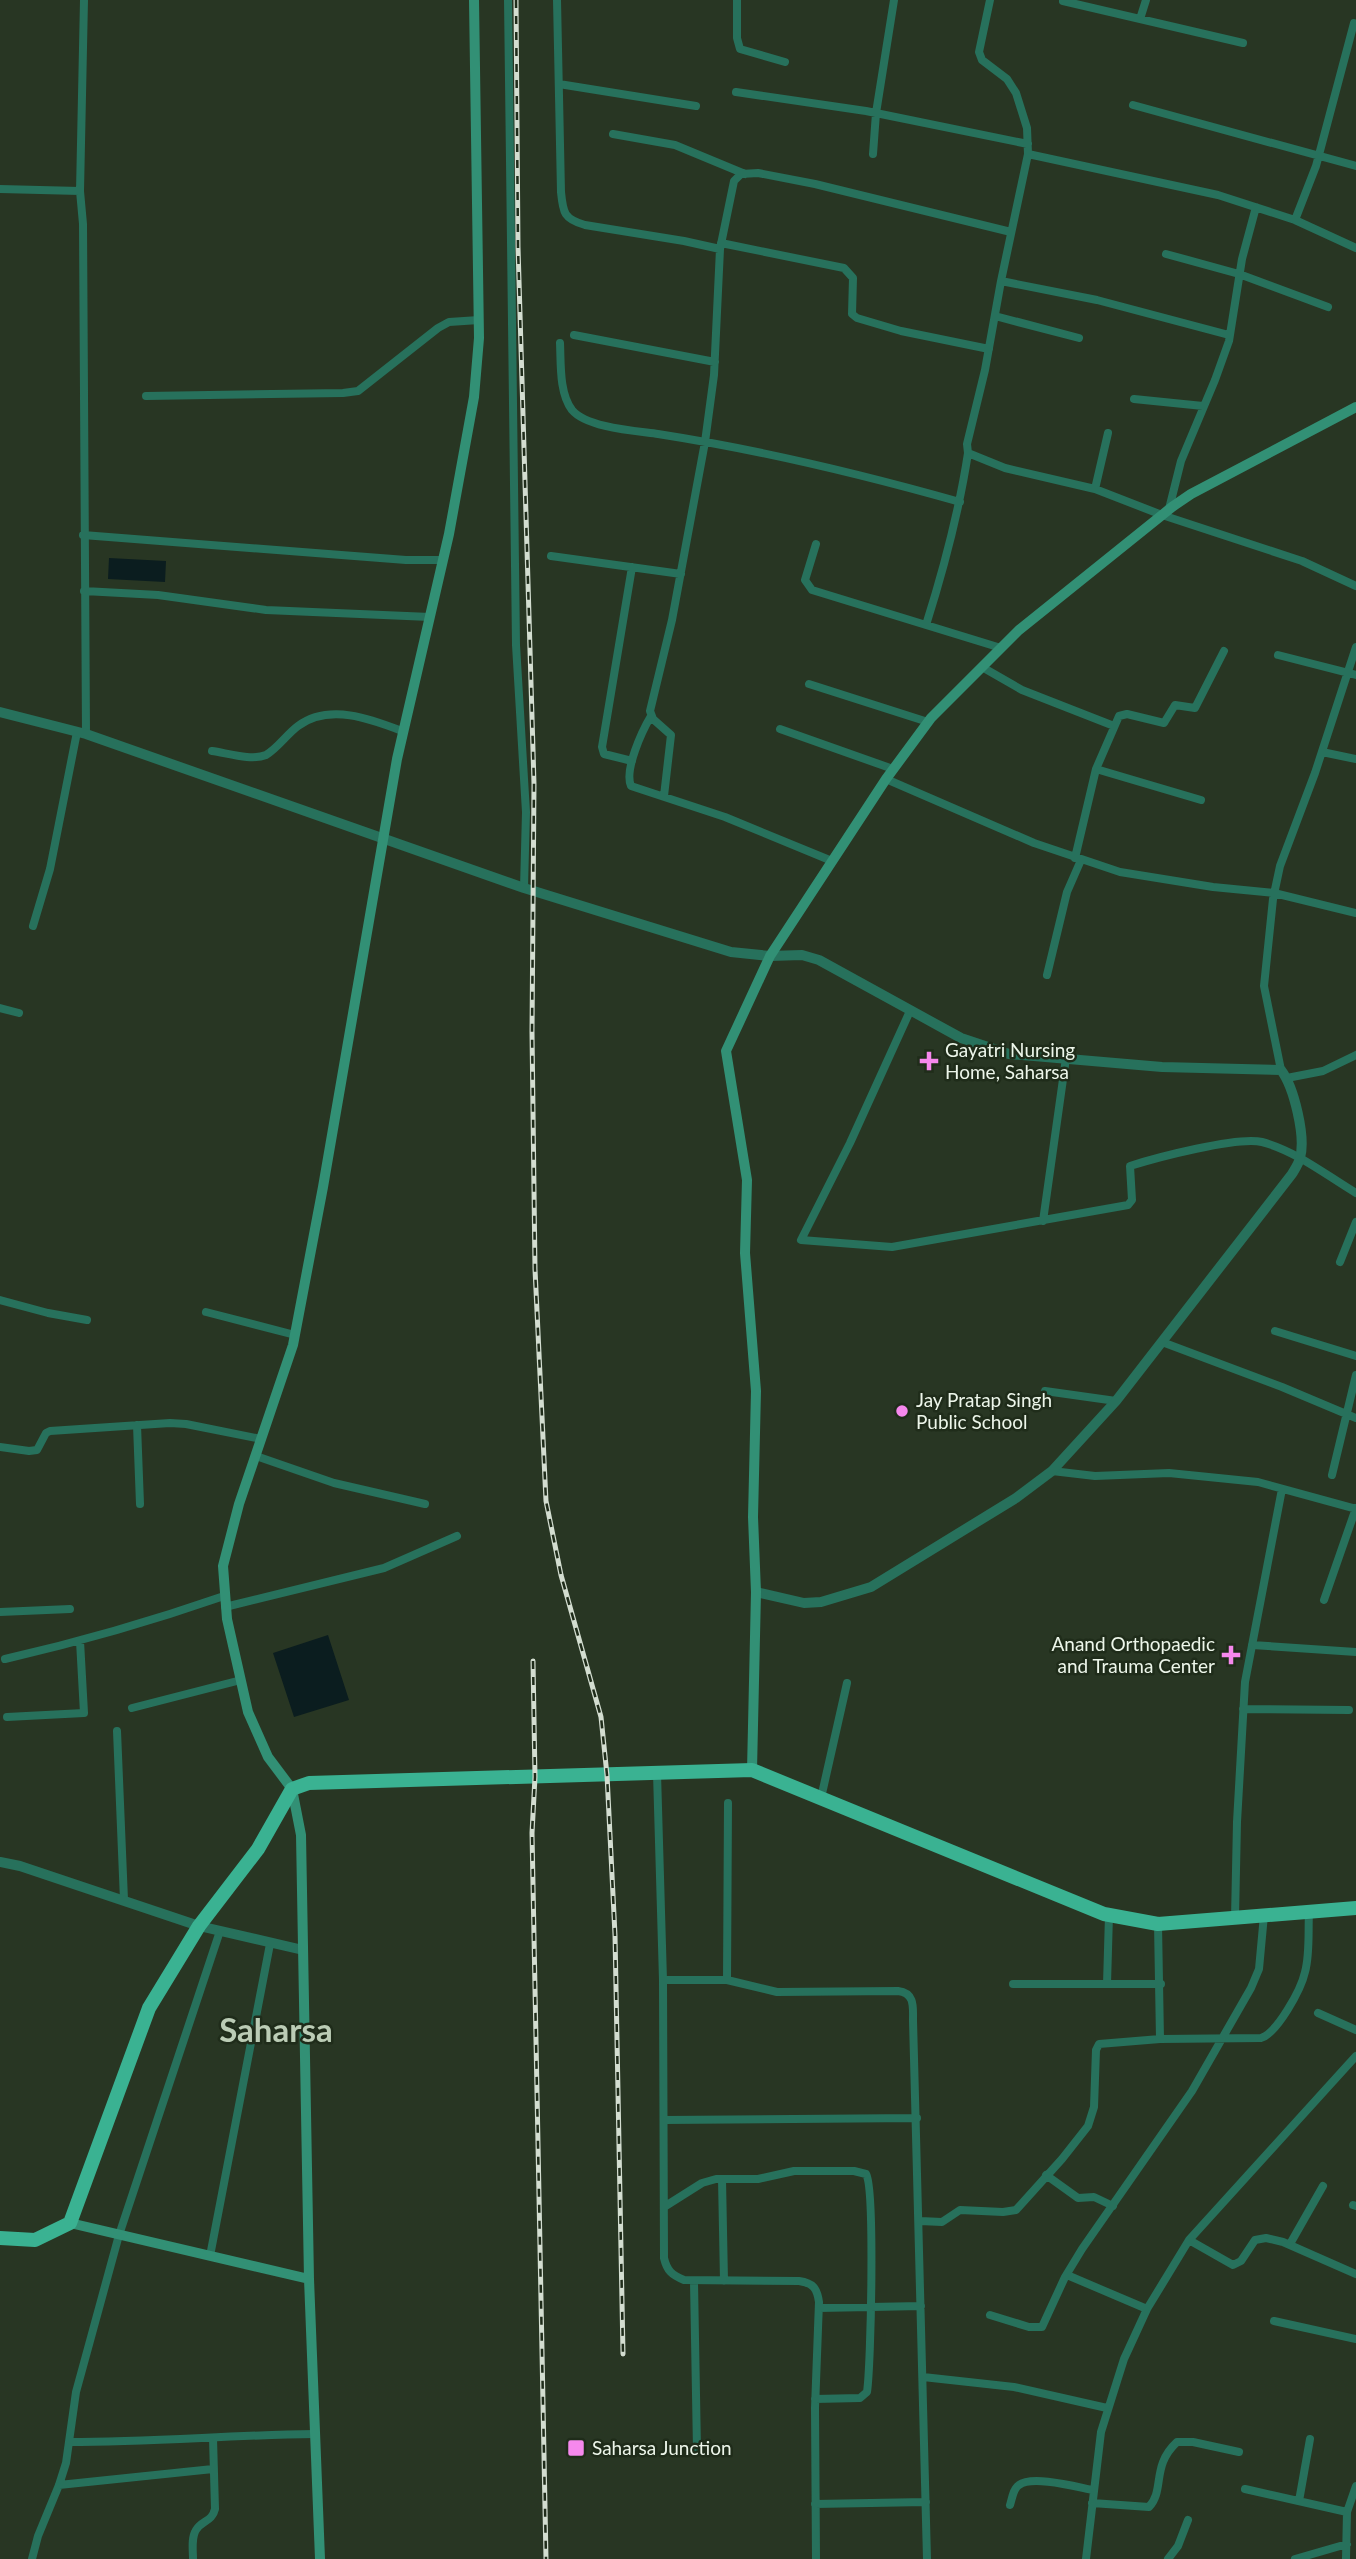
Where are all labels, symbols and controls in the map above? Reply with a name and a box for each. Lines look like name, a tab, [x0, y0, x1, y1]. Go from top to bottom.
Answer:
place label: Gayatri Nursing Home, Saharsa	[945, 1038, 1075, 1083]
marker: Gayatri Nursing Home, Saharsa	[919, 1051, 939, 1071]
place label: Jay Pratap Singh Public School	[916, 1388, 1052, 1433]
marker: Jay Pratap Singh Public School	[894, 1403, 910, 1419]
place label: Anand Orthopaedic and Trauma Center	[1052, 1632, 1215, 1677]
marker: Anand Orthopaedic and Trauma Center	[1221, 1645, 1241, 1665]
district label: Saharsa	[219, 2009, 333, 2049]
place label: Saharsa Junction	[592, 2436, 732, 2459]
marker: Saharsa Junction	[566, 2438, 586, 2458]

